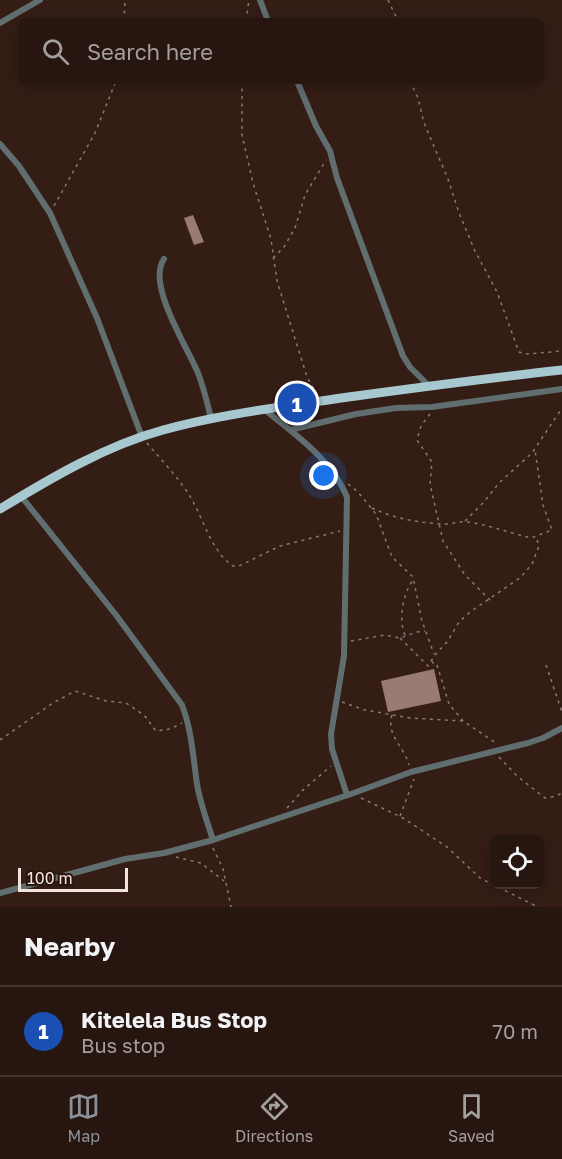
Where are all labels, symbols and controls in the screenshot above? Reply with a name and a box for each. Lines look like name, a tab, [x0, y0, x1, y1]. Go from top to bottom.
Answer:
search box	[18, 18, 544, 84]
icon: search	[39, 35, 72, 68]
text: Search here	[87, 38, 213, 65]
pin: 1	[278, 380, 316, 426]
your location	[309, 461, 338, 490]
map controls	[490, 835, 544, 889]
button: locate	[490, 835, 544, 889]
scale bar	[18, 865, 128, 892]
text: 100 m	[27, 868, 73, 888]
text: Nearby	[24, 931, 115, 962]
text: Kitelela Bus Stop	[81, 1006, 267, 1033]
text: 1	[38, 1019, 49, 1043]
text: 70 m	[492, 1019, 538, 1043]
text: Bus stop	[81, 1033, 165, 1057]
tab: Map	[67, 1090, 100, 1146]
tab: Directions	[235, 1090, 313, 1146]
tab: Saved	[448, 1090, 495, 1146]

